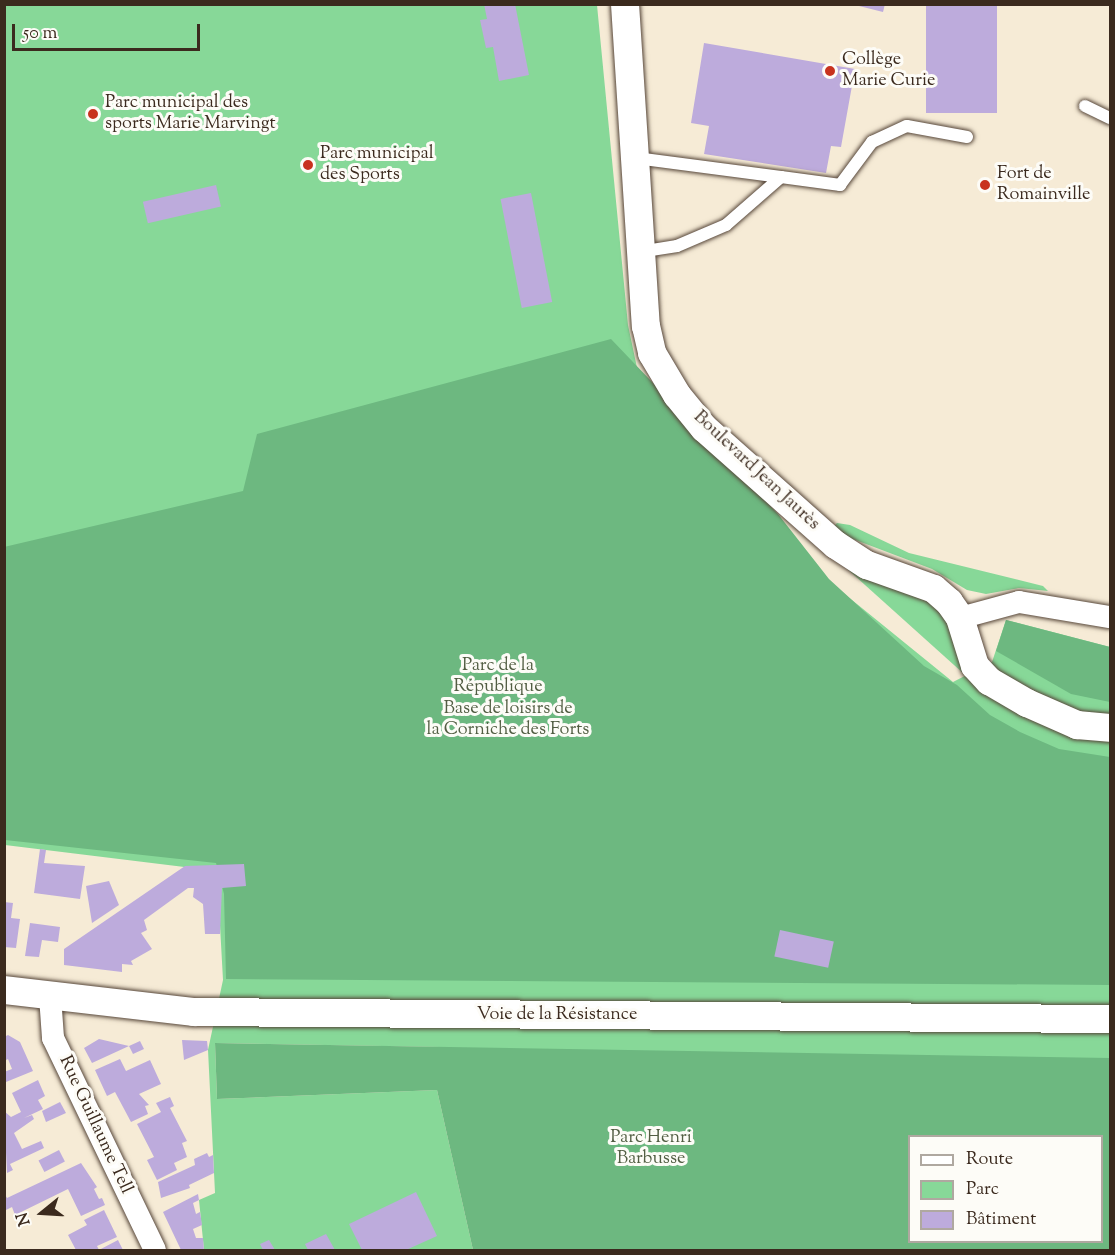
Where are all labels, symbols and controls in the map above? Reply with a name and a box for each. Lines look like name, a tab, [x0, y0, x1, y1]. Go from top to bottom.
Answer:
scale bar	[15, 12, 202, 50]
text: 50 m	[23, 21, 57, 47]
place label: Collège Marie Curie	[842, 50, 935, 92]
marker: Collège Marie Curie	[823, 64, 837, 78]
place label: Parc municipal des sports Marie Marvingt	[105, 93, 276, 136]
marker: Parc municipal des sports Marie Marvingt	[86, 107, 100, 121]
place label: Parc municipal des Sports	[320, 144, 434, 186]
marker: Parc municipal des Sports	[301, 158, 315, 172]
place label: Fort de Romainville	[997, 164, 1090, 207]
marker: Fort de Romainville	[978, 178, 992, 192]
street label: Boulevard Jean Jaurès	[688, 407, 824, 535]
park label: Parc de la République	[453, 656, 543, 698]
park label: Base de loisirs de la Corniche des Forts	[427, 699, 589, 742]
street label: Voie de la Résistance	[477, 1004, 637, 1026]
street label: Rue Guillaume Tell	[54, 1052, 136, 1198]
park label: Parc Henri Barbusse	[610, 1128, 692, 1170]
legend	[908, 1135, 1103, 1243]
text: Route	[966, 1147, 1013, 1173]
text: Parc	[966, 1177, 999, 1203]
north arrow	[12, 1183, 72, 1243]
text: Bâtiment	[966, 1207, 1036, 1233]
text: N	[11, 1209, 37, 1228]

